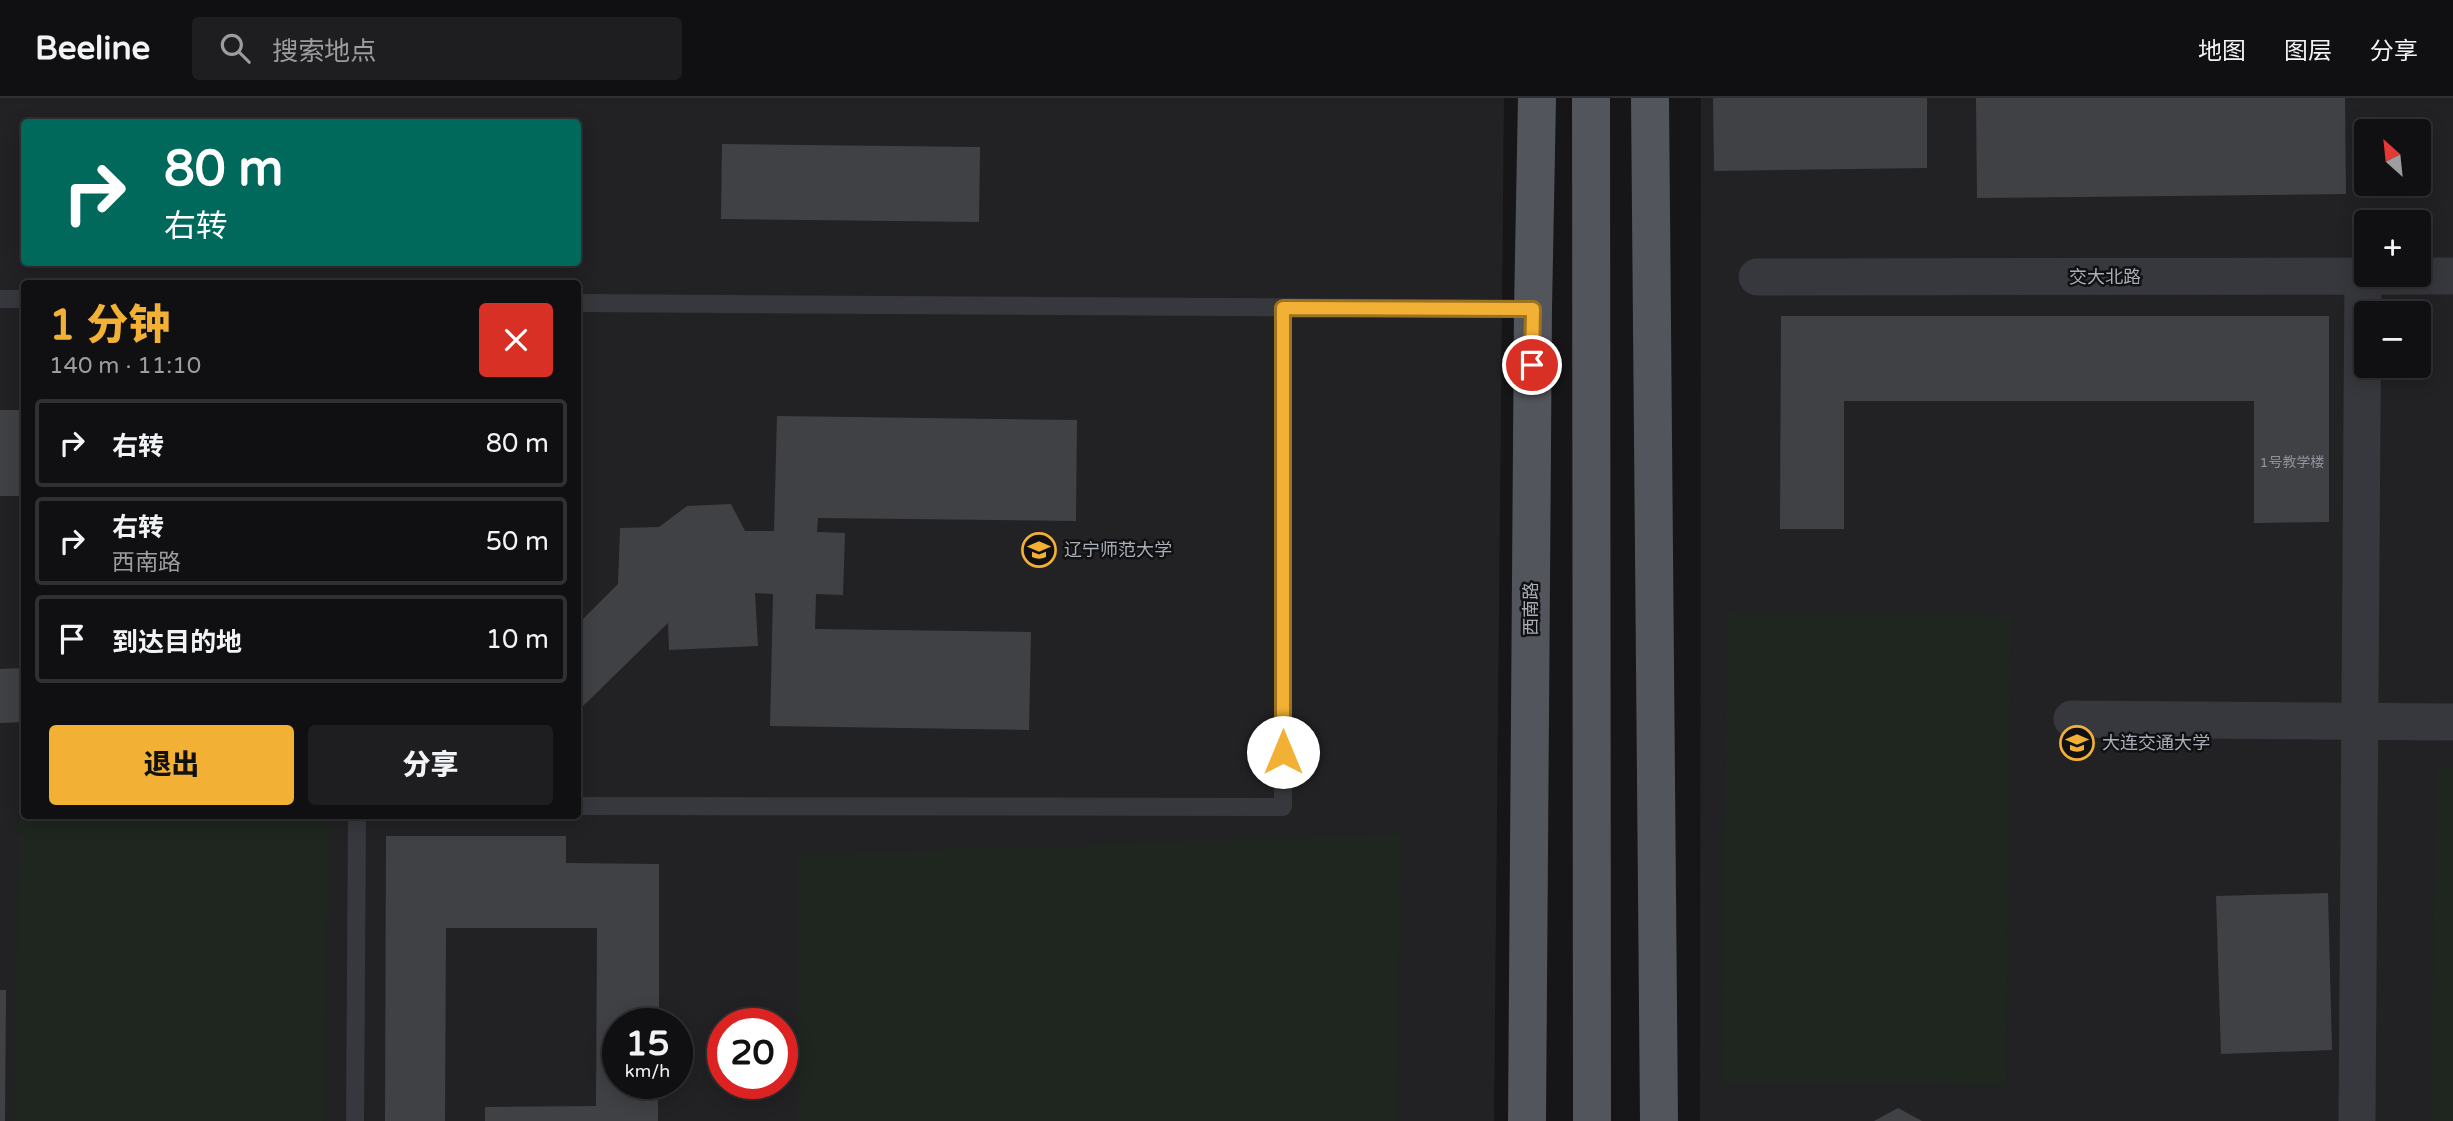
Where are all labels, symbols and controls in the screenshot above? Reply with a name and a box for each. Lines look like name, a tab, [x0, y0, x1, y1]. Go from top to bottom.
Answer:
search box	[192, 17, 682, 80]
text: Beeline	[35, 29, 150, 68]
icon: search	[216, 29, 254, 67]
text: 搜索地点	[272, 36, 376, 67]
text: 地图	[2198, 37, 2246, 66]
text: 图层	[2284, 37, 2332, 66]
text: 分享	[2370, 37, 2418, 66]
north arrow	[2354, 119, 2431, 196]
map controls	[2354, 119, 2431, 378]
text: 80 m	[164, 140, 283, 199]
icon: right	[49, 147, 140, 238]
text: 右转	[164, 208, 228, 246]
button: +	[2354, 210, 2431, 287]
street label: 交大北路	[2069, 266, 2141, 288]
text: 1 分钟	[49, 300, 170, 351]
button: −	[2354, 301, 2431, 378]
button: close	[479, 303, 553, 377]
pin	[1502, 335, 1562, 395]
icon: arrive	[1513, 346, 1551, 384]
text: 140 m · 11:10	[49, 352, 201, 380]
icon: right	[53, 424, 91, 462]
text: 80 m	[486, 428, 549, 459]
text: 右转	[112, 431, 164, 462]
house number: 1号教学楼	[2260, 454, 2324, 471]
text: 右转	[112, 512, 164, 543]
icon: right	[53, 522, 91, 560]
text: 50 m	[486, 526, 549, 557]
school or university icon: 辽宁师范大学	[1020, 531, 1058, 569]
place label: 辽宁师范大学	[1064, 539, 1172, 561]
text: 西南路	[112, 549, 181, 577]
street label: 西南路	[1520, 582, 1542, 636]
icon: arrive	[53, 620, 91, 658]
text: 10 m	[486, 624, 549, 655]
text: 到达目的地	[112, 627, 242, 658]
position arrow	[1246, 715, 1320, 789]
school or university icon: 大连交通大学	[2058, 724, 2096, 762]
button: 退出	[49, 725, 294, 805]
button: 分享	[308, 725, 553, 805]
place label: 大连交通大学	[2102, 732, 2210, 754]
speed limit sign: 20	[707, 1008, 798, 1099]
text: 15	[626, 1023, 669, 1065]
text: km/h	[625, 1060, 670, 1082]

